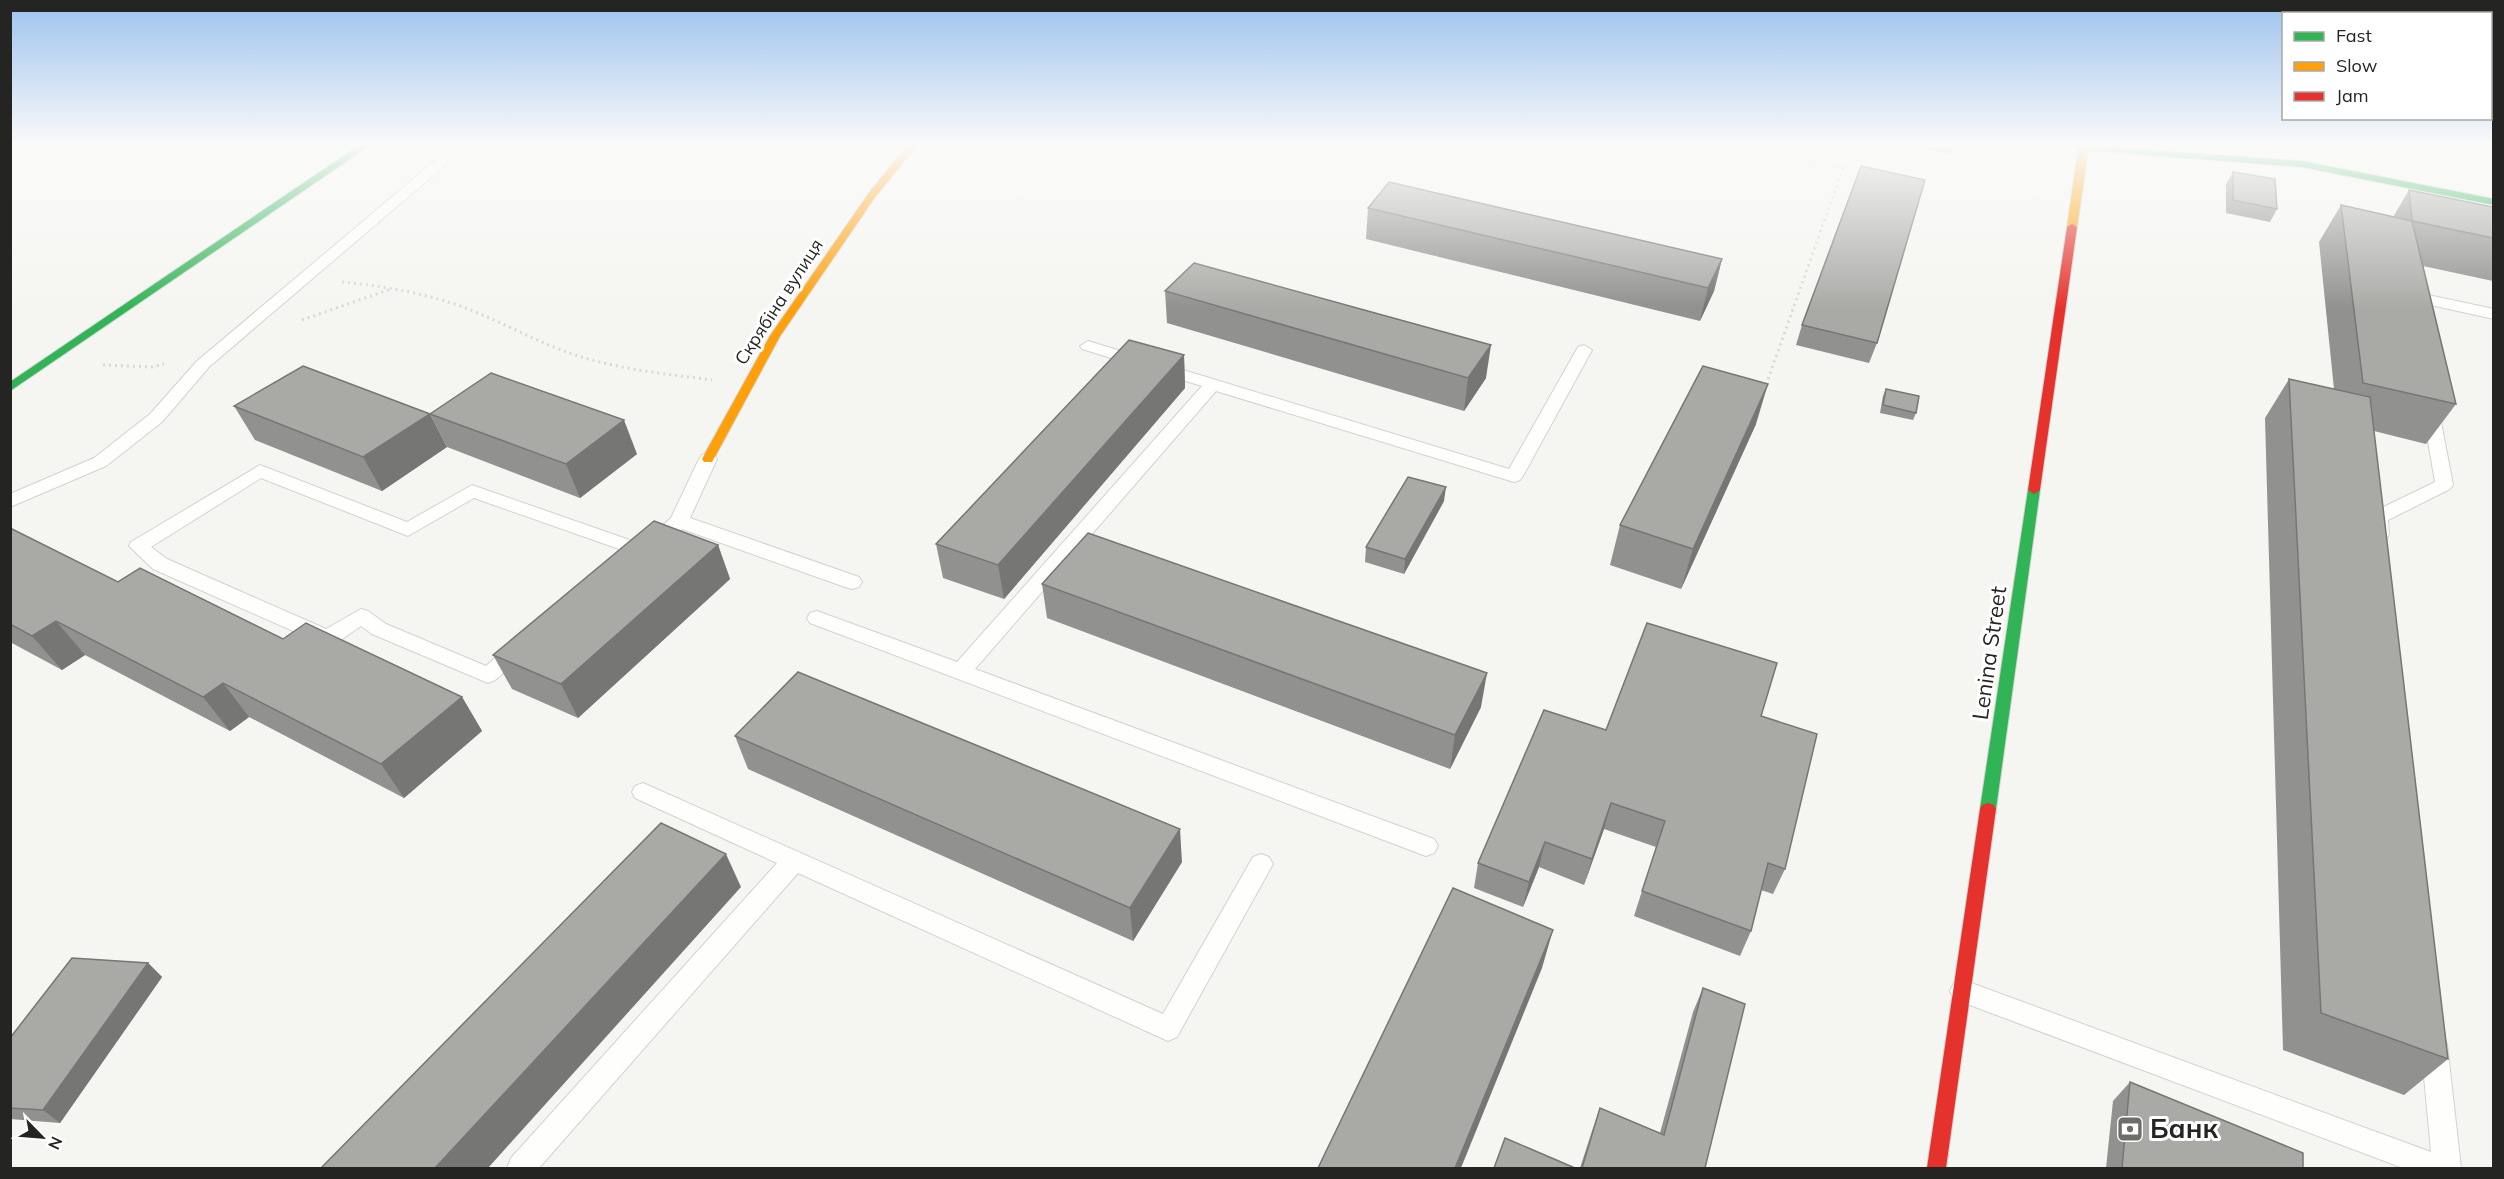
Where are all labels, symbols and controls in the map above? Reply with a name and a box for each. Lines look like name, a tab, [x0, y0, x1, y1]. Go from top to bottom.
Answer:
legend	[2282, 12, 2492, 120]
text: Fast	[2336, 24, 2372, 47]
text: Slow	[2336, 54, 2378, 77]
text: Jam	[2336, 84, 2369, 107]
street label: Скрябіна вулиця	[729, 234, 828, 369]
street label: Lenina Street	[1966, 584, 2012, 722]
north arrow	[12, 1107, 72, 1167]
place label: Банк	[2150, 1111, 2218, 1145]
bank icon: Банк	[2115, 1114, 2145, 1144]
text: N	[44, 1134, 67, 1153]

